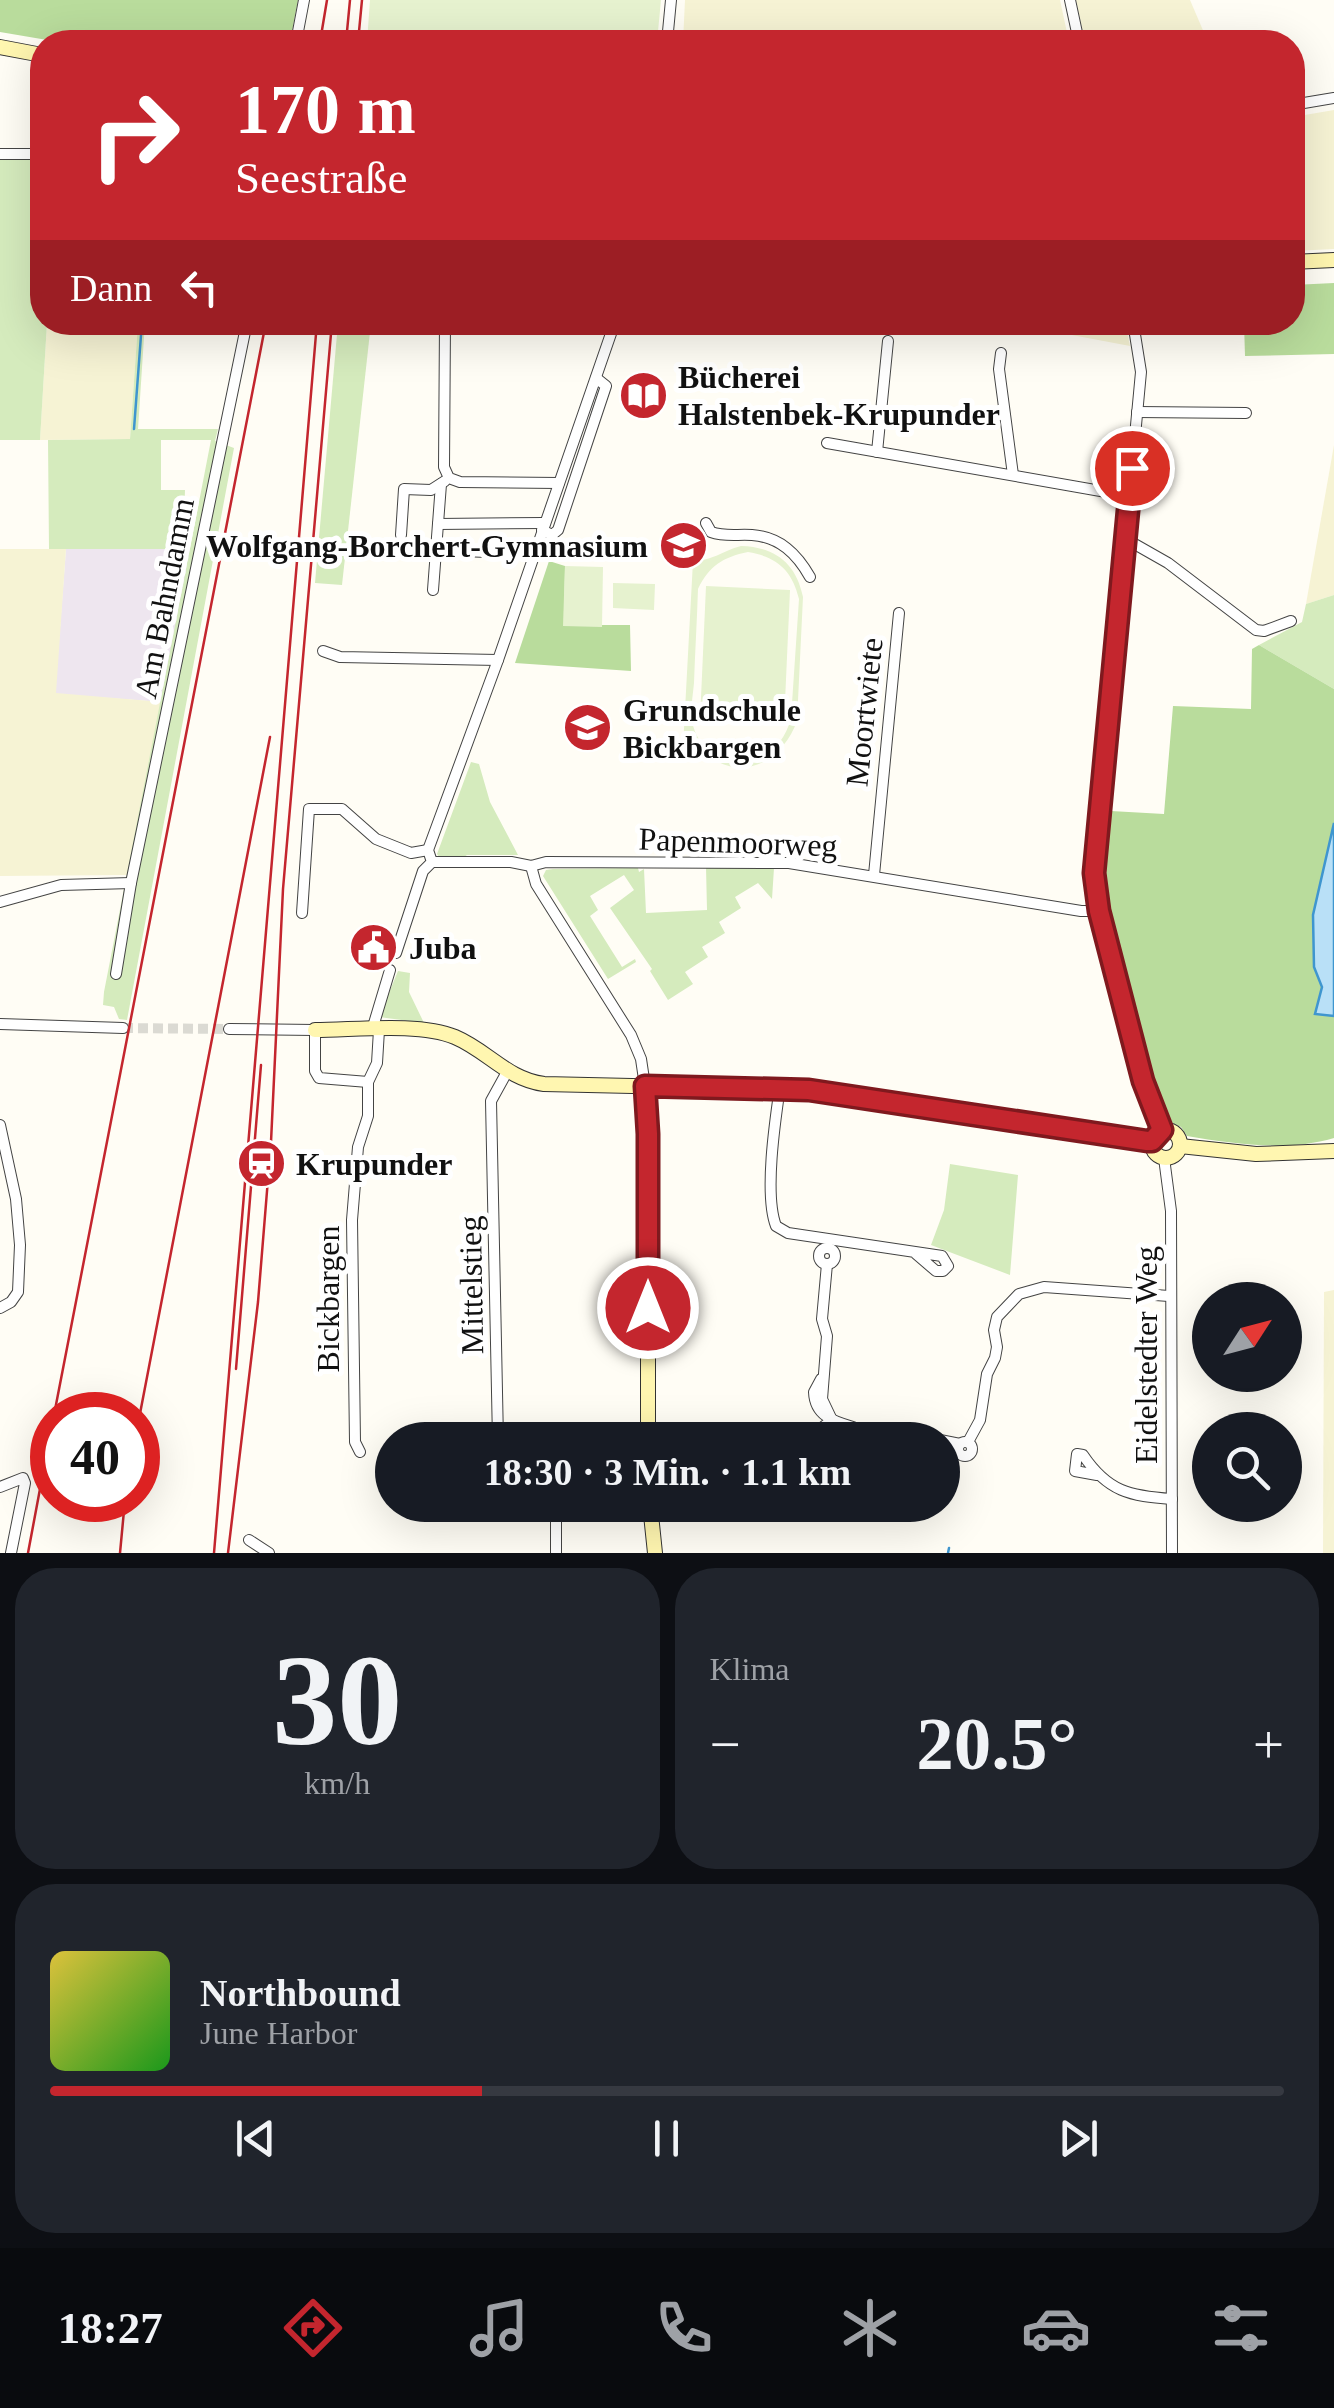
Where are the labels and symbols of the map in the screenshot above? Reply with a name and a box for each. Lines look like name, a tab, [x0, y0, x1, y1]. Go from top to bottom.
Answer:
place label: Bücherei Halstenbek-Krupunder	[678, 359, 1000, 432]
library icon: Bücherei Halstenbek-Krupunder	[617, 369, 669, 421]
pin	[1090, 426, 1175, 511]
street label: Am Bahndamm	[127, 495, 201, 701]
school or university icon: Wolfgang-Borchert-Gymnasium	[657, 520, 709, 572]
place label: Wolfgang-Borchert-Gymnasium	[206, 528, 648, 564]
street label: Moortwiete	[838, 636, 890, 788]
place label: Grundschule Bickbargen	[623, 692, 801, 765]
school or university icon: Grundschule Bickbargen	[562, 702, 614, 754]
street label: Papenmoorweg	[638, 821, 838, 863]
public building icon: Juba	[348, 922, 400, 974]
place label: Juba	[409, 930, 477, 966]
station icon: Krupunder	[235, 1138, 287, 1190]
place label: Krupunder	[296, 1146, 452, 1182]
street label: Mittelstieg	[452, 1215, 490, 1355]
street label: Bickbargen	[310, 1226, 346, 1372]
street label: Eidelstedter Weg	[1128, 1246, 1164, 1464]
position arrow	[596, 1256, 700, 1360]
north arrow	[1192, 1282, 1302, 1392]
speed limit sign: 40	[30, 1392, 160, 1522]

